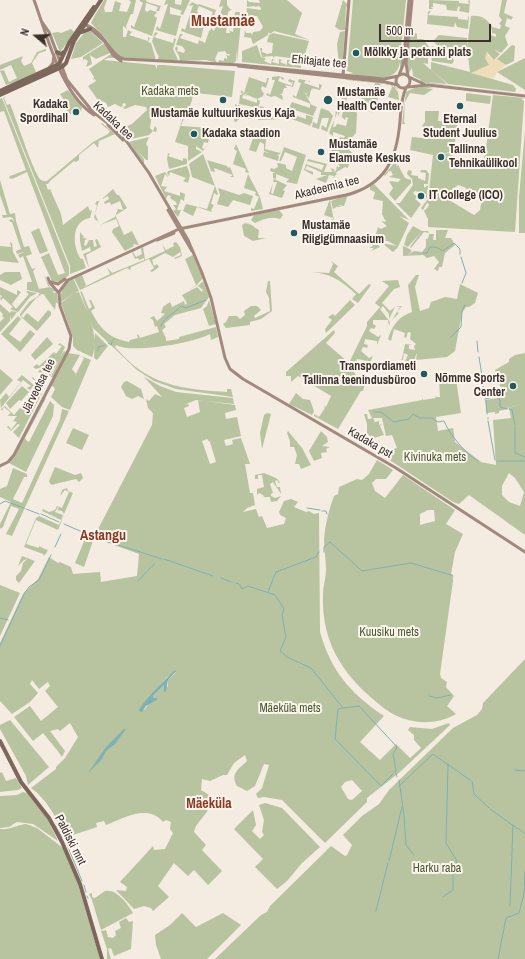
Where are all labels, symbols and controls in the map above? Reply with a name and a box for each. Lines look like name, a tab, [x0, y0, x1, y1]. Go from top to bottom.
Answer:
district label: Mustamäe	[191, 12, 255, 32]
north arrow	[16, 16, 56, 56]
scale bar	[381, 16, 493, 42]
text: 500 m	[386, 23, 413, 39]
text: N	[17, 27, 32, 37]
place label: Mölkky ja petanki plats	[364, 46, 471, 60]
marker: Mölkky ja petanki plats	[351, 48, 361, 58]
street label: Ehitajate tee	[291, 52, 347, 72]
park label: Kadaka mets	[141, 85, 199, 99]
place label: Mustamäe Health Center	[337, 86, 401, 114]
marker: Mustamäe Health Center	[322, 94, 334, 106]
marker: Mustamäe kultuurikeskus Kaja	[218, 95, 228, 105]
place label: Kadaka Spordihall	[20, 98, 68, 126]
street label: Kadaka tee	[90, 99, 136, 143]
marker: Eternal Student Juulius	[455, 101, 465, 111]
marker: Kadaka Spordihall	[71, 107, 81, 117]
place label: Mustamäe kultuurikeskus Kaja	[151, 107, 295, 121]
place label: Eternal Student Juulius	[423, 113, 497, 141]
place label: Kadaka staadion	[202, 127, 280, 141]
marker: Kadaka staadion	[189, 129, 199, 139]
place label: Mustamäe Elamuste Keskus	[329, 138, 410, 166]
place label: Tallinna Tehnikaülikool	[449, 143, 517, 171]
marker: Mustamäe Elamuste Keskus	[316, 147, 326, 157]
marker: Tallinna Tehnikaülikool	[436, 152, 446, 162]
street label: Akadeemia tee	[293, 173, 361, 203]
place label: IT College (ICO)	[429, 189, 503, 203]
marker: IT College (ICO)	[416, 191, 426, 201]
place label: Mustamäe Riigigümnaasium	[302, 219, 384, 247]
marker: Mustamäe Riigigümnaasium	[289, 228, 299, 238]
street label: Järveotsa tee	[19, 356, 59, 416]
place label: Transpordiameti Tallinna teenindusbüroo	[302, 360, 416, 388]
marker: Transpordiameti Tallinna teenindusbüroo	[419, 369, 429, 379]
place label: Nõmme Sports Center	[435, 372, 505, 400]
marker: Nõmme Sports Center	[508, 381, 518, 391]
street label: Kadaka pst	[345, 424, 395, 462]
park label: Kivinuka mets	[404, 451, 466, 465]
district label: Astangu	[80, 528, 126, 544]
park label: Kuusiku mets	[359, 626, 419, 640]
park label: Mäeküla mets	[259, 702, 321, 716]
district label: Mäeküla	[186, 796, 232, 812]
street label: Paldiski mnt	[51, 813, 89, 867]
park label: Harku raba	[413, 862, 461, 876]

